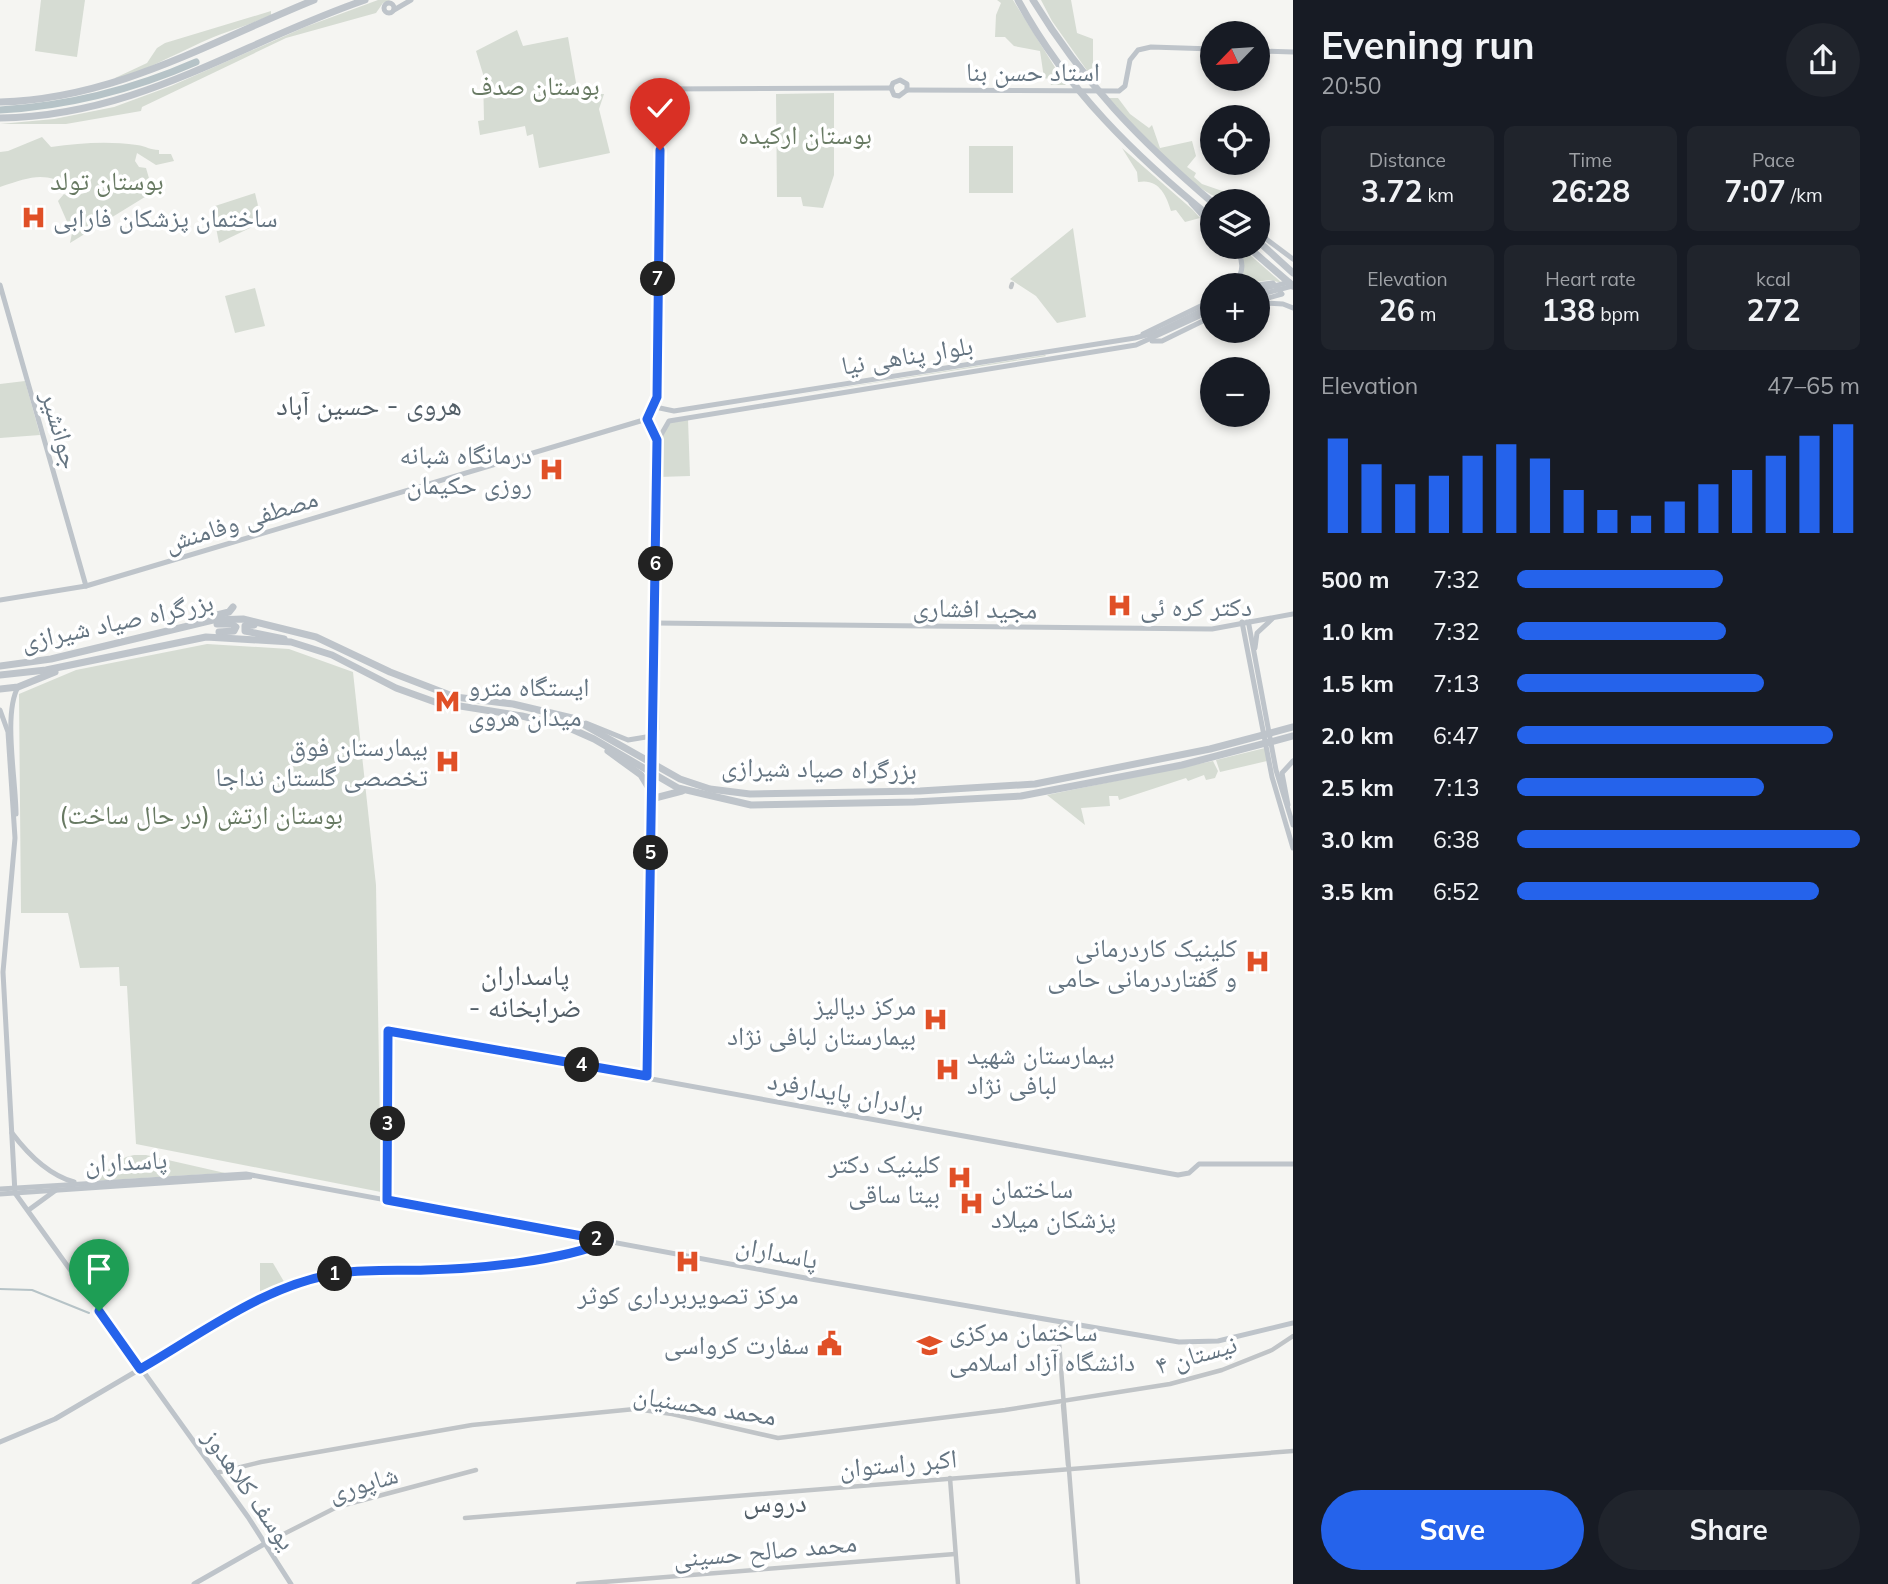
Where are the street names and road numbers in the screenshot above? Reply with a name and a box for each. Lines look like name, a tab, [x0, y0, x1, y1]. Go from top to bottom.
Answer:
street label: استاد حسن بنا	[966, 55, 1100, 88]
street label: بلوار پناهی نیا	[839, 328, 975, 382]
street label: جوانشیر	[34, 386, 88, 473]
street label: مصطفی وفامنش	[160, 481, 322, 559]
street label: بزرگراه صیاد شیرازی	[18, 585, 216, 657]
street label: مجید افشاری	[912, 590, 1038, 626]
street label: بزرگراه صیاد شیرازی	[721, 750, 917, 786]
street label: برادران پایدارفرد	[765, 1063, 927, 1123]
street label: پاسداران	[84, 1142, 168, 1180]
street label: پاسداران	[733, 1228, 821, 1276]
street label: نیستان ۴	[1151, 1327, 1241, 1381]
street label: محمد محسنیان	[631, 1377, 779, 1433]
street label: یوسف کلاهدوز	[196, 1421, 304, 1556]
street label: اکبر راستوان	[838, 1441, 958, 1485]
street label: شاپوری	[324, 1457, 402, 1509]
street label: محمد صالح حسینی	[672, 1526, 858, 1575]

